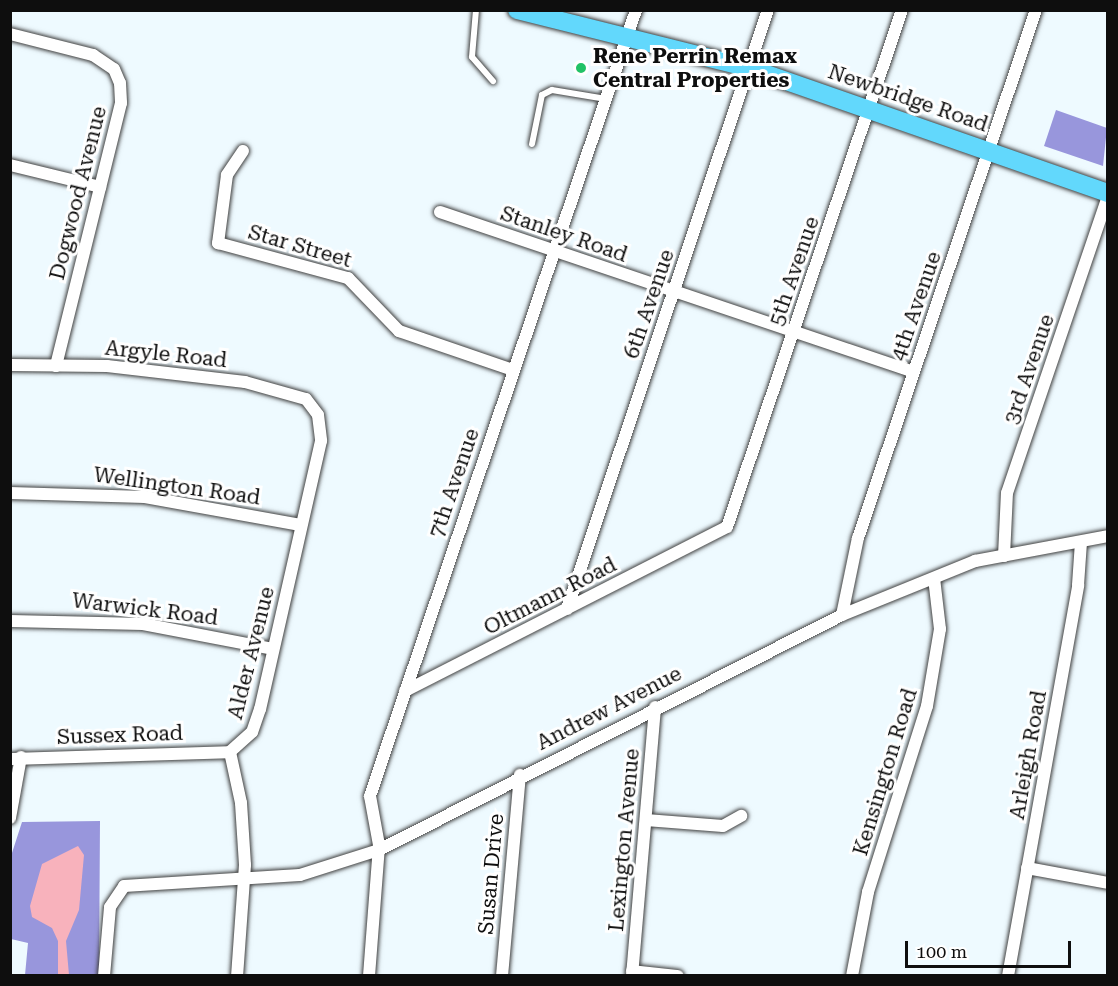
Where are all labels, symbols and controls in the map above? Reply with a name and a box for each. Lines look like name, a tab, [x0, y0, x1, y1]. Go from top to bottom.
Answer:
place label: Rene Perrin Remax Central Properties	[593, 43, 797, 93]
street label: Newbridge Road	[825, 59, 991, 137]
marker: Rene Perrin Remax Central Properties	[574, 61, 588, 75]
street label: Dogwood Avenue	[44, 104, 112, 282]
street label: Stanley Road	[497, 201, 631, 267]
street label: 5th Avenue	[764, 213, 824, 329]
street label: Star Street	[245, 219, 355, 273]
street label: 6th Avenue	[619, 246, 679, 362]
street label: 4th Avenue	[886, 248, 946, 364]
street label: 3rd Avenue	[998, 311, 1060, 427]
street label: Argyle Road	[104, 335, 228, 373]
street label: 7th Avenue	[424, 425, 484, 541]
street label: Wellington Road	[92, 462, 262, 510]
street label: Oltmann Road	[479, 552, 621, 640]
street label: Alder Avenue	[222, 584, 280, 722]
street label: Warwick Road	[71, 588, 219, 630]
street label: Andrew Avenue	[532, 661, 686, 755]
street label: Kensington Road	[848, 685, 922, 859]
street label: Arleigh Road	[1004, 689, 1052, 821]
street label: Sussex Road	[56, 720, 184, 750]
street label: Lexington Avenue	[603, 747, 645, 933]
street label: Susan Drive	[473, 813, 509, 935]
scale bar	[908, 929, 1074, 967]
text: 100 m	[916, 941, 967, 962]

